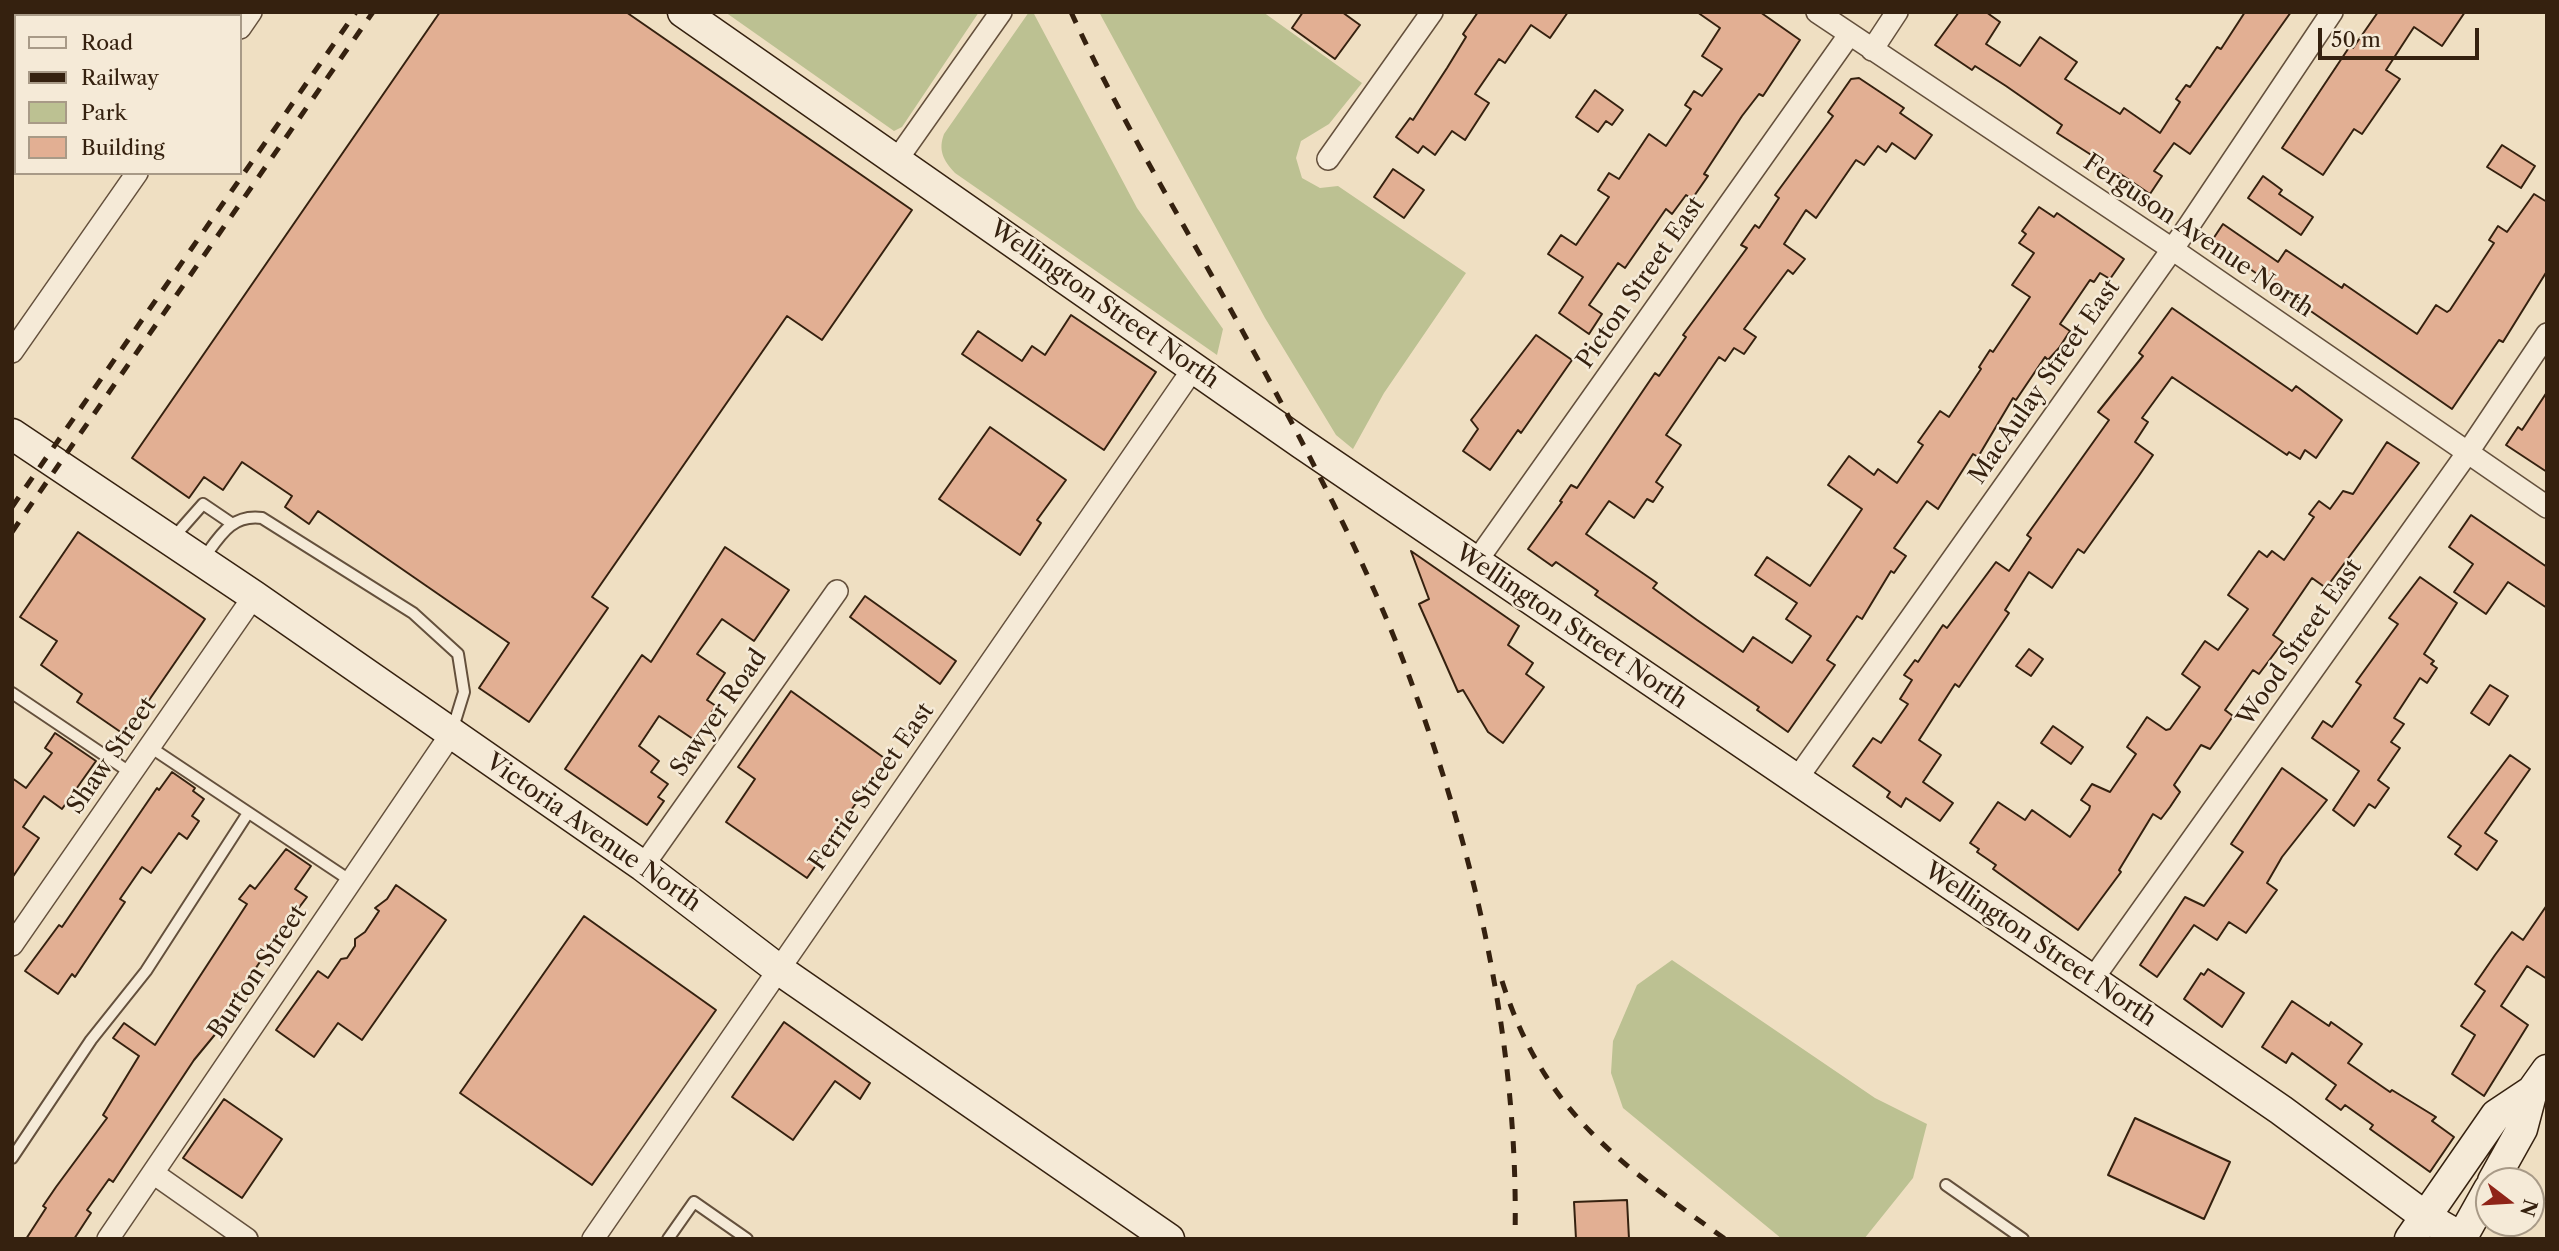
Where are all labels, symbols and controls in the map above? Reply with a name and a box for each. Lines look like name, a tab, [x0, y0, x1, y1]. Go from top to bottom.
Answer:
legend	[14, 14, 242, 175]
scale bar	[2321, 14, 2482, 58]
text: 50 m	[2331, 27, 2381, 52]
text: Road	[81, 30, 133, 55]
text: Railway	[81, 65, 159, 90]
text: Park	[81, 100, 127, 125]
text: Building	[81, 135, 165, 160]
street label: Ferguson Avenue North	[2077, 148, 2319, 324]
street label: Picton Street East	[1571, 192, 1711, 374]
street label: Wellington Street North	[984, 215, 1224, 395]
street label: MacAulay Street East	[1964, 274, 2126, 490]
street label: Wellington Street North	[1450, 539, 1692, 715]
street label: Wood Street East	[2232, 554, 2368, 732]
street label: Sawyer Road	[665, 644, 773, 782]
street label: Shaw Street	[61, 692, 163, 820]
street label: Ferrie Street East	[803, 698, 941, 876]
street label: Victoria Avenue North	[480, 748, 706, 918]
street label: Wellington Street North	[1919, 857, 2161, 1033]
street label: Burton Street	[203, 900, 313, 1044]
north arrow	[2475, 1167, 2545, 1237]
text: N	[2515, 1196, 2542, 1219]

